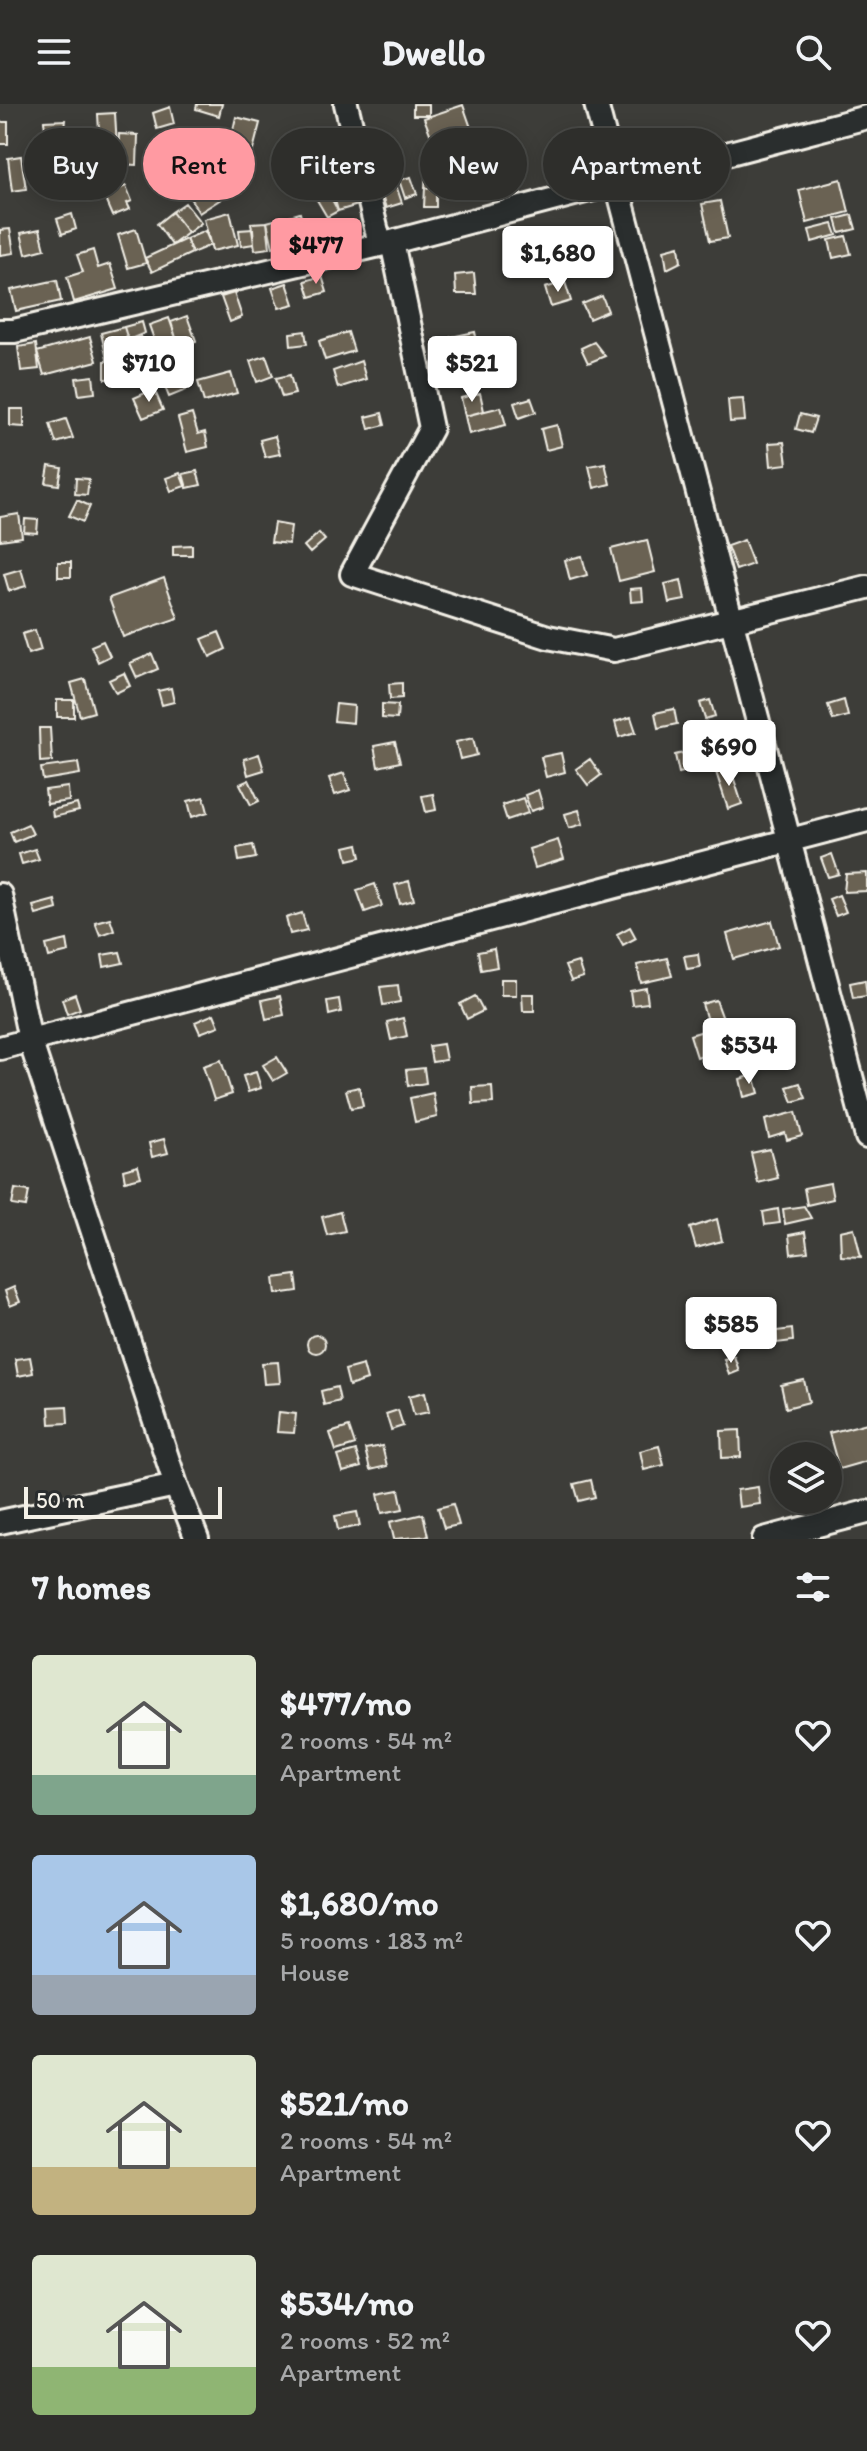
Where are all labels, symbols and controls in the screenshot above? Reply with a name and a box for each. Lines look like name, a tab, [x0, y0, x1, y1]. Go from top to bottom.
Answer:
icon: menu	[32, 30, 76, 74]
icon: search	[791, 30, 835, 74]
text: Dwello	[381, 31, 486, 74]
chip: Buy	[24, 128, 127, 200]
chip: Rent	[143, 128, 255, 200]
chip: Filters	[271, 128, 404, 200]
chip: New	[420, 128, 527, 200]
chip: Apartment	[543, 128, 730, 200]
pin: $477	[269, 218, 363, 286]
pin: $1,680	[493, 226, 623, 294]
text: $477	[289, 228, 343, 260]
text: $1,680	[520, 236, 596, 268]
pin: $710	[102, 336, 196, 404]
pin: $521	[425, 336, 519, 404]
text: $710	[122, 346, 176, 378]
text: $521	[446, 346, 498, 378]
pin: $690	[682, 720, 776, 788]
text: $690	[701, 730, 757, 762]
pin: $534	[702, 1018, 796, 1086]
text: $534	[721, 1028, 777, 1060]
pin: $585	[684, 1297, 778, 1365]
text: $585	[704, 1307, 758, 1339]
map controls	[770, 1442, 842, 1514]
button: layers	[770, 1442, 842, 1514]
scale bar	[24, 1483, 222, 1519]
text: 50 m	[36, 1487, 85, 1514]
icon: filters	[791, 1565, 835, 1609]
text: 7 homes	[32, 1567, 151, 1608]
text: $477/mo	[280, 1683, 412, 1724]
icon: home	[96, 1687, 192, 1783]
icon: heart	[791, 1713, 835, 1757]
text: 2 rooms · 54 m²	[280, 1724, 452, 1756]
text: Apartment	[280, 1756, 401, 1788]
text: $1,680/mo	[280, 1883, 439, 1924]
icon: home	[96, 1887, 192, 1983]
icon: heart	[791, 1913, 835, 1957]
text: 5 rooms · 183 m²	[280, 1924, 463, 1956]
text: House	[280, 1956, 350, 1988]
text: $521/mo	[280, 2083, 409, 2124]
icon: home	[96, 2087, 192, 2183]
icon: heart	[791, 2113, 835, 2157]
text: 2 rooms · 54 m²	[280, 2124, 452, 2156]
text: Apartment	[280, 2156, 401, 2188]
text: $534/mo	[280, 2283, 414, 2324]
icon: home	[96, 2287, 192, 2383]
icon: heart	[791, 2313, 835, 2357]
text: 2 rooms · 52 m²	[280, 2324, 450, 2356]
text: Apartment	[280, 2356, 401, 2388]

